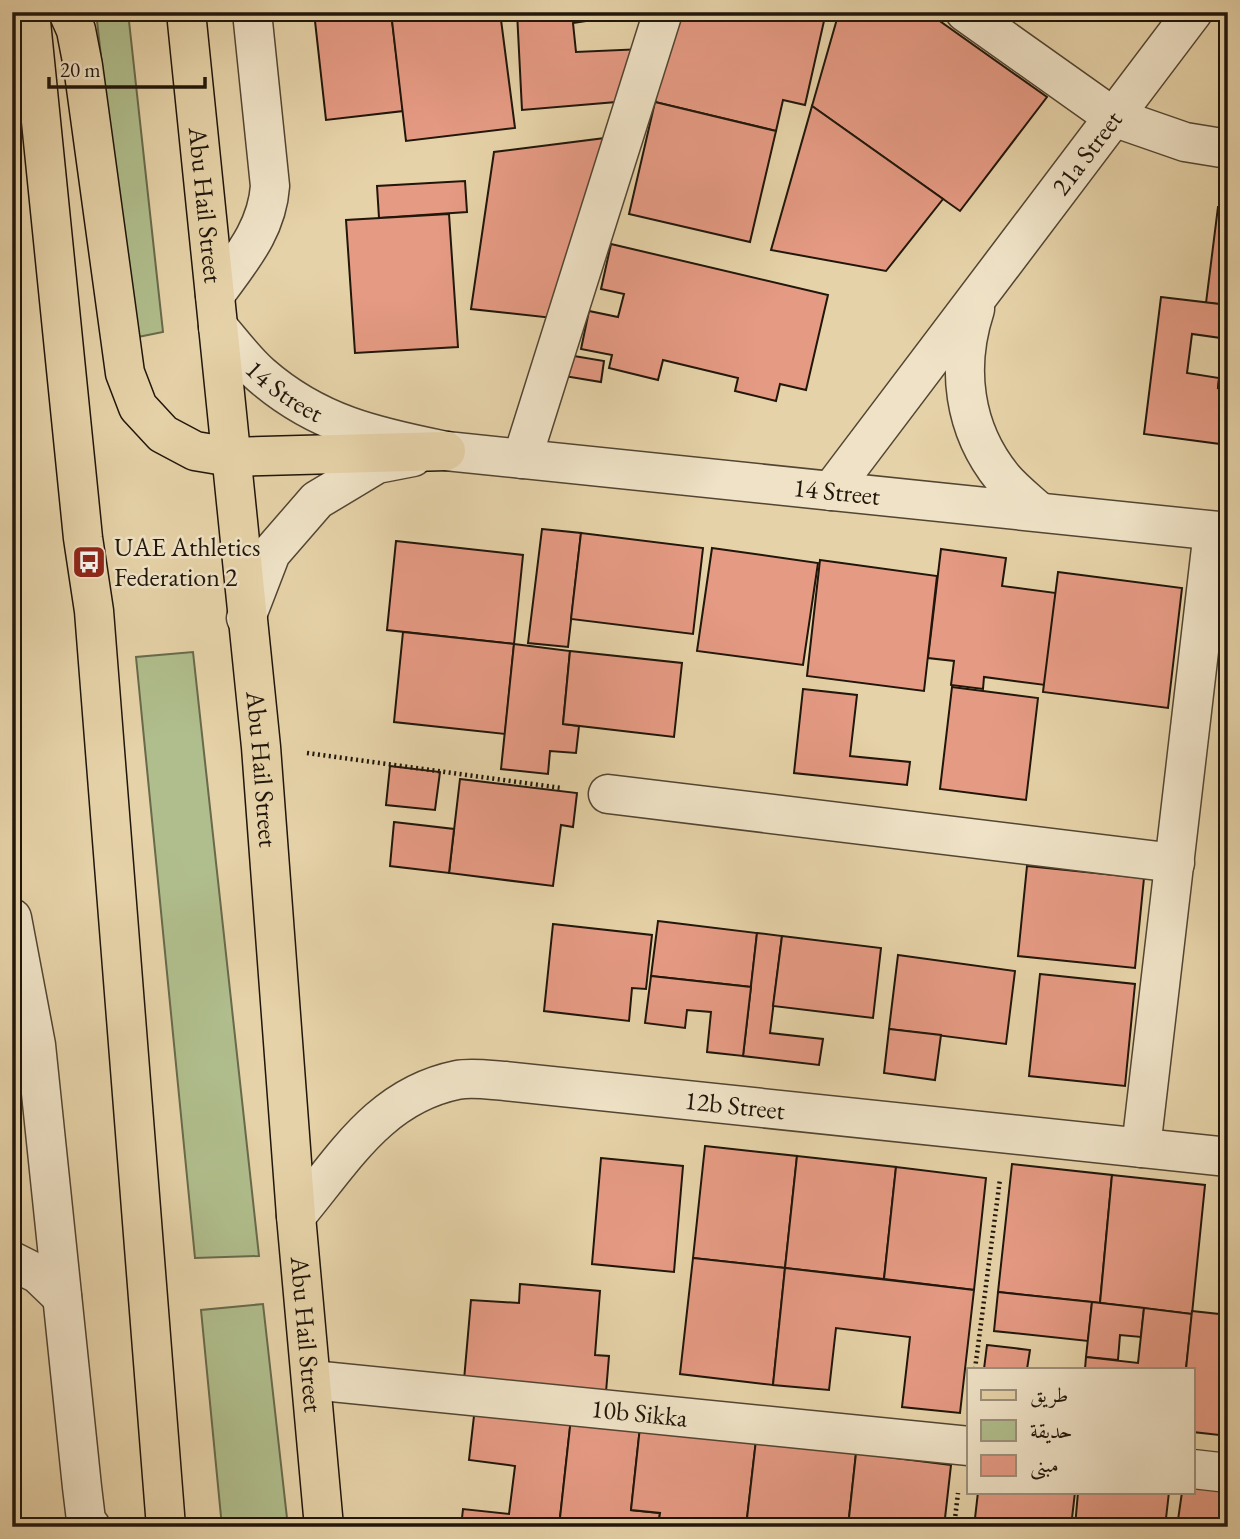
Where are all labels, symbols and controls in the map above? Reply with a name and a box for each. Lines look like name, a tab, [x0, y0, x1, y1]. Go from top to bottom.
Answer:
scale bar	[49, 46, 205, 90]
text: 20 m	[60, 56, 101, 83]
street label: 21a Street	[1044, 104, 1130, 202]
street label: Abu Hail Street	[181, 124, 231, 285]
street label: 14 Street	[238, 352, 329, 430]
street label: 14 Street	[792, 470, 882, 513]
place label: UAE Athletics Federation 2	[114, 530, 260, 594]
bus stop icon: UAE Athletics Federation 2	[70, 543, 108, 581]
street label: Abu Hail Street	[238, 688, 285, 849]
street label: 12b Street	[683, 1083, 787, 1127]
street label: Abu Hail Street	[283, 1254, 331, 1414]
legend	[967, 1368, 1194, 1494]
text: طريق	[1030, 1381, 1068, 1408]
street label: 10b Sikka	[589, 1391, 690, 1435]
text: حديقة	[1030, 1417, 1073, 1444]
text: مبنى	[1030, 1451, 1059, 1480]

